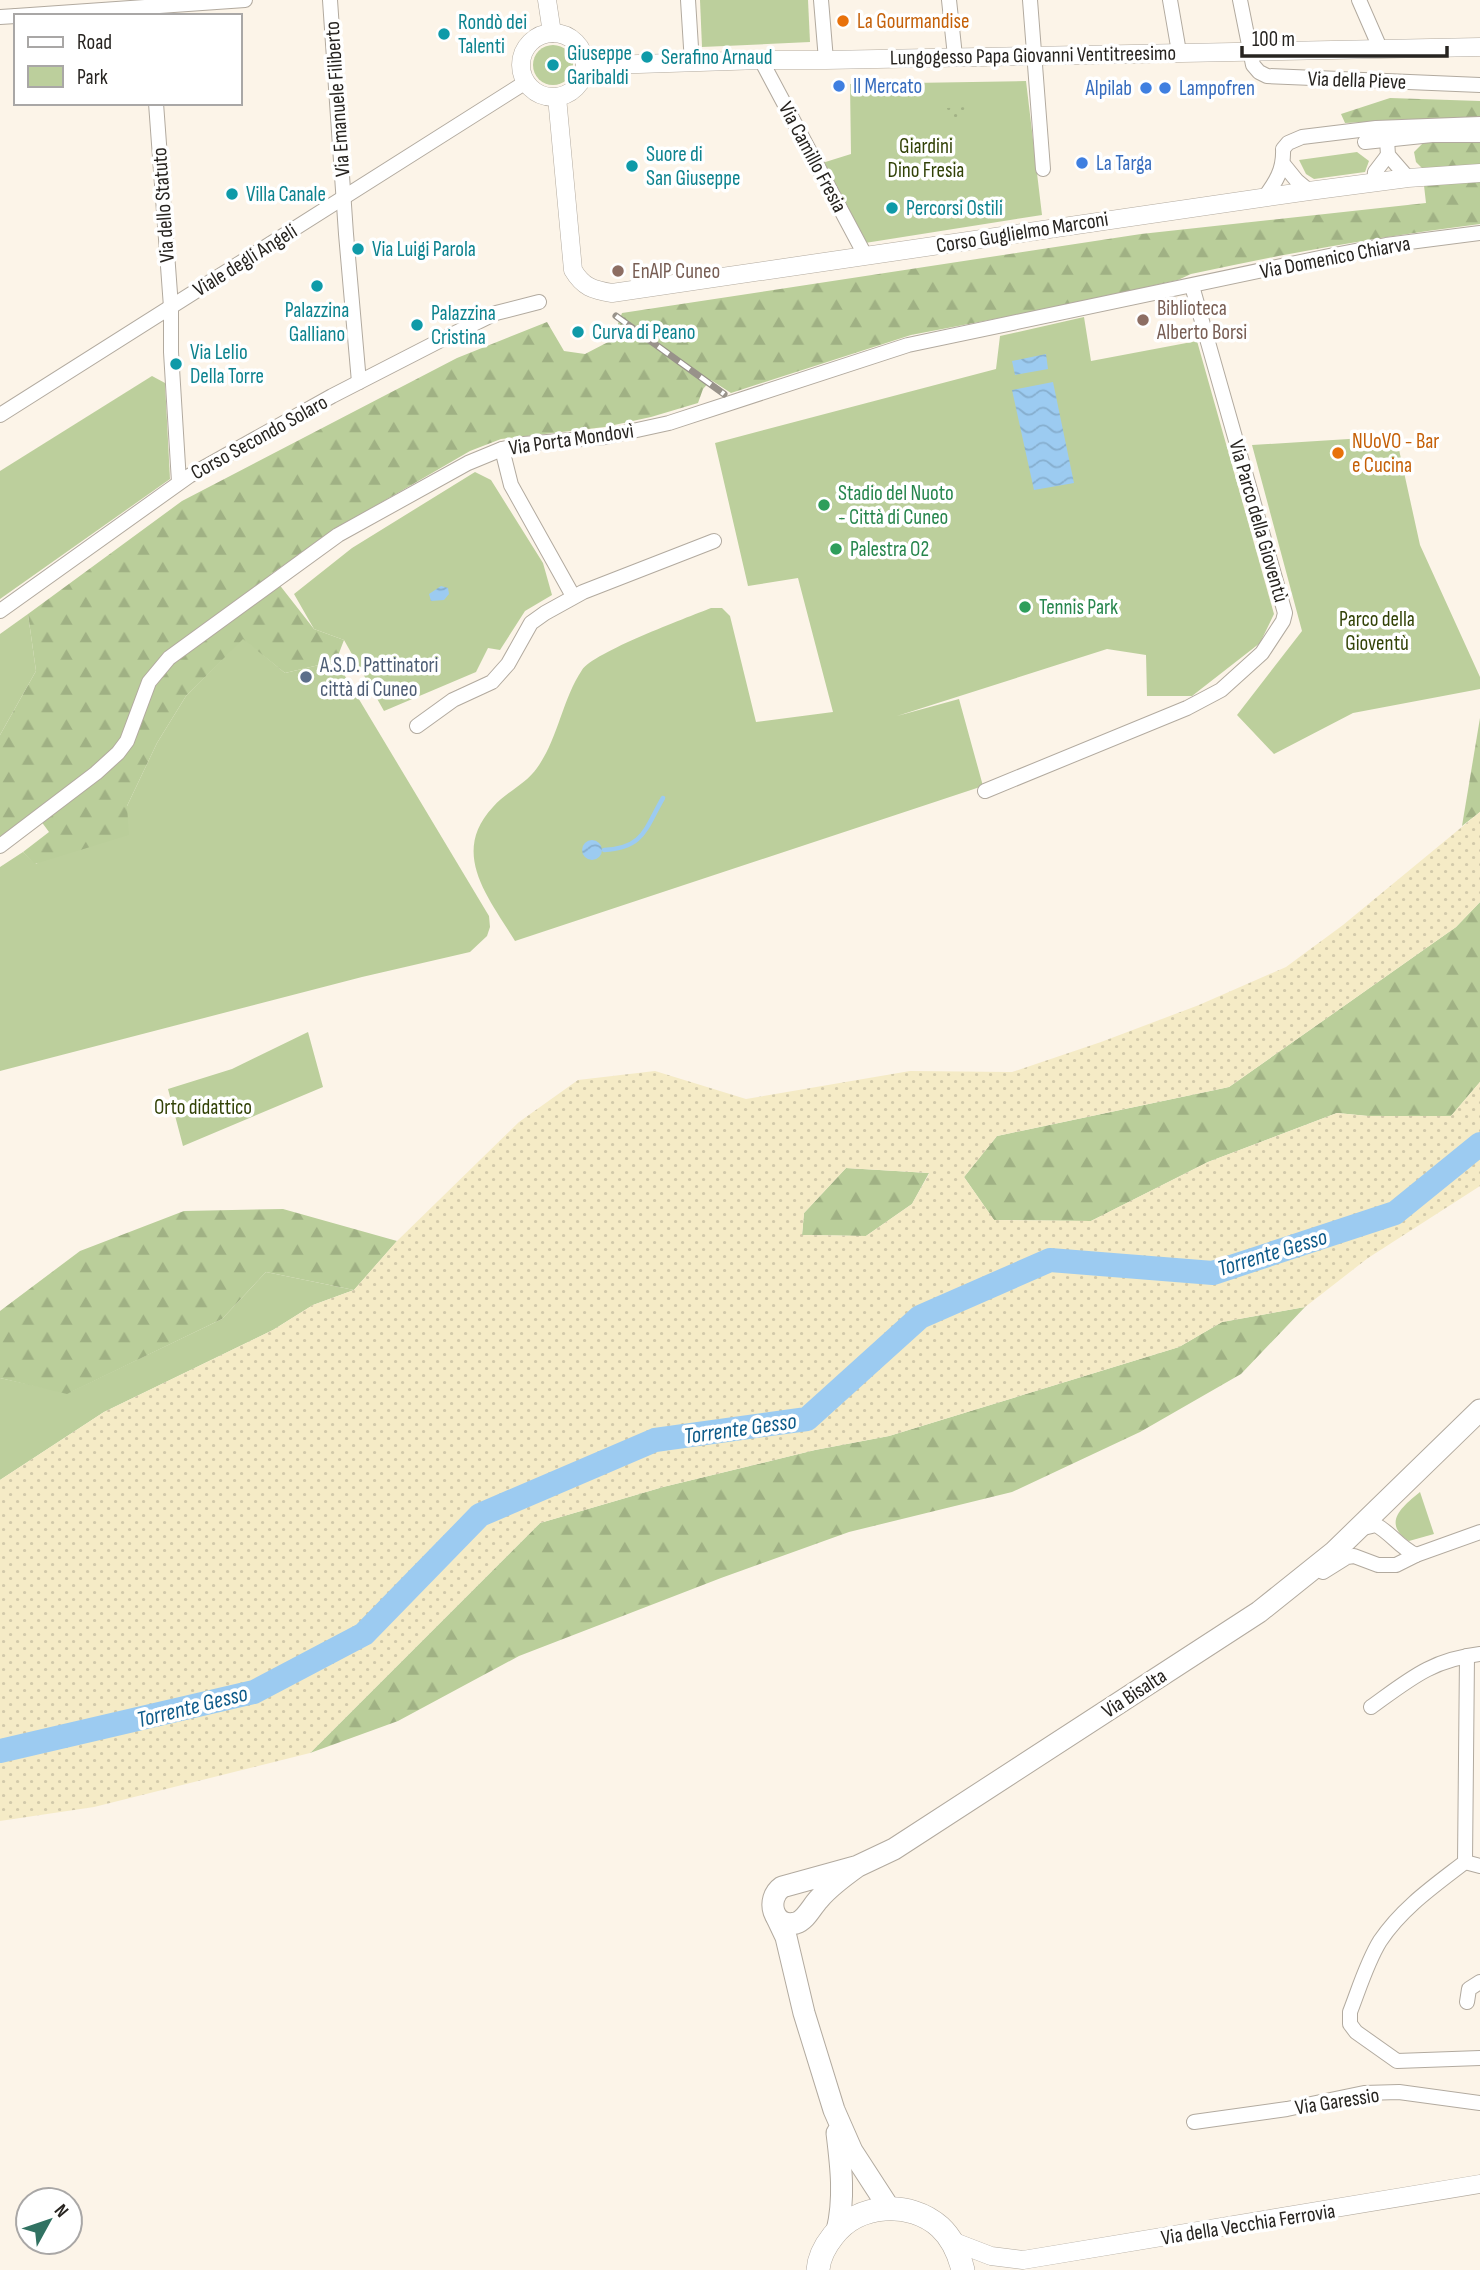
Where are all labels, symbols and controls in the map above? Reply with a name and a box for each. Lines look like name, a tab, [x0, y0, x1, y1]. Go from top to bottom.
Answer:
place label: La Gourmandise	[857, 9, 969, 34]
place label: Rondò dei Talenti	[458, 10, 527, 59]
marker: La Gourmandise	[835, 13, 851, 29]
legend	[14, 14, 242, 105]
scale bar	[1242, 14, 1447, 58]
street label: Via Emanuele Filiberto	[320, 20, 355, 178]
marker: Rondò dei Talenti	[436, 26, 452, 42]
text: 100 m	[1252, 27, 1295, 52]
text: Road	[77, 30, 112, 55]
place label: Giuseppe Garibaldi	[567, 41, 632, 90]
street label: Lungogesso Papa Giovanni Ventitreesimo	[890, 41, 1176, 70]
place label: Serafino Arnaud	[661, 45, 772, 70]
marker: Serafino Arnaud	[639, 49, 655, 65]
marker: Giuseppe Garibaldi	[545, 57, 561, 73]
text: Park	[77, 65, 108, 90]
street label: Via della Pieve	[1307, 66, 1407, 95]
place label: Il Mercato	[853, 74, 922, 99]
place label: Alpilab	[1085, 76, 1132, 101]
place label: Lampofren	[1179, 76, 1255, 101]
marker: Il Mercato	[831, 78, 847, 94]
marker: Alpilab	[1138, 80, 1154, 96]
marker: Lampofren	[1157, 80, 1173, 96]
street label: Via Camillo Fresia	[773, 98, 852, 217]
park label: Giardini Dino Fresia	[888, 134, 964, 183]
place label: Suore di San Giuseppe	[646, 142, 740, 191]
street label: Via dello Statuto	[147, 147, 180, 263]
place label: La Targa	[1096, 151, 1152, 176]
marker: La Targa	[1074, 155, 1090, 171]
marker: Suore di San Giuseppe	[624, 158, 640, 174]
place label: Villa Canale	[246, 182, 326, 207]
marker: Villa Canale	[224, 186, 240, 202]
place label: Percorsi Ostili	[906, 196, 1003, 221]
marker: Percorsi Ostili	[884, 200, 900, 216]
street label: Corso Guglielmo Marconi	[934, 207, 1110, 258]
street label: Viale degli Angeli	[189, 219, 302, 302]
street label: Via Domenico Chiarva	[1258, 231, 1412, 284]
place label: Via Luigi Parola	[372, 237, 476, 262]
marker: Via Luigi Parola	[350, 241, 366, 257]
place label: EnAIP Cuneo	[632, 259, 720, 284]
marker: EnAIP Cuneo	[610, 263, 626, 279]
marker: Palazzina Galliano	[309, 278, 325, 294]
place label: Biblioteca Alberto Borsi	[1156, 296, 1247, 345]
place label: Palazzina Galliano	[285, 298, 349, 347]
place label: Palazzina Cristina	[431, 301, 496, 350]
marker: Biblioteca Alberto Borsi	[1135, 312, 1151, 328]
marker: Palazzina Cristina	[409, 317, 425, 333]
place label: Curva di Peano	[592, 320, 695, 345]
marker: Curva di Peano	[570, 324, 586, 340]
place label: Via Lelio Della Torre	[190, 340, 264, 389]
marker: Via Lelio Della Torre	[168, 356, 184, 372]
street label: Corso Secondo Solaro	[187, 390, 332, 485]
street label: Via Porta Mondovì	[507, 418, 635, 461]
place label: NUoVO - Bar e Cucina	[1352, 429, 1439, 478]
street label: Via Parco della Gioventù	[1223, 437, 1294, 605]
marker: NUoVO - Bar e Cucina	[1330, 445, 1346, 461]
place label: Stadio del Nuoto - Città di Cuneo	[838, 481, 954, 530]
marker: Stadio del Nuoto - Città di Cuneo	[816, 497, 832, 513]
place label: Palestra O2	[850, 537, 929, 562]
marker: Palestra O2	[828, 541, 844, 557]
place label: Tennis Park	[1039, 595, 1118, 620]
marker: Tennis Park	[1017, 599, 1033, 615]
park label: Parco della Gioventù	[1339, 607, 1415, 656]
place label: A.S.D. Pattinatori città di Cuneo	[319, 653, 439, 702]
marker: A.S.D. Pattinatori città di Cuneo	[298, 669, 314, 685]
park label: Orto didattico	[154, 1095, 252, 1120]
water label: Torrente Gesso	[1214, 1223, 1331, 1283]
water label: Torrente Gesso	[682, 1407, 799, 1451]
street label: Via Bisalta	[1097, 1663, 1171, 1723]
water label: Torrente Gesso	[134, 1680, 251, 1734]
street label: Via Garessio	[1293, 2083, 1381, 2120]
north arrow	[14, 2186, 84, 2256]
street label: Via della Vecchia Ferrovia	[1159, 2198, 1337, 2251]
text: N	[49, 2200, 73, 2222]

